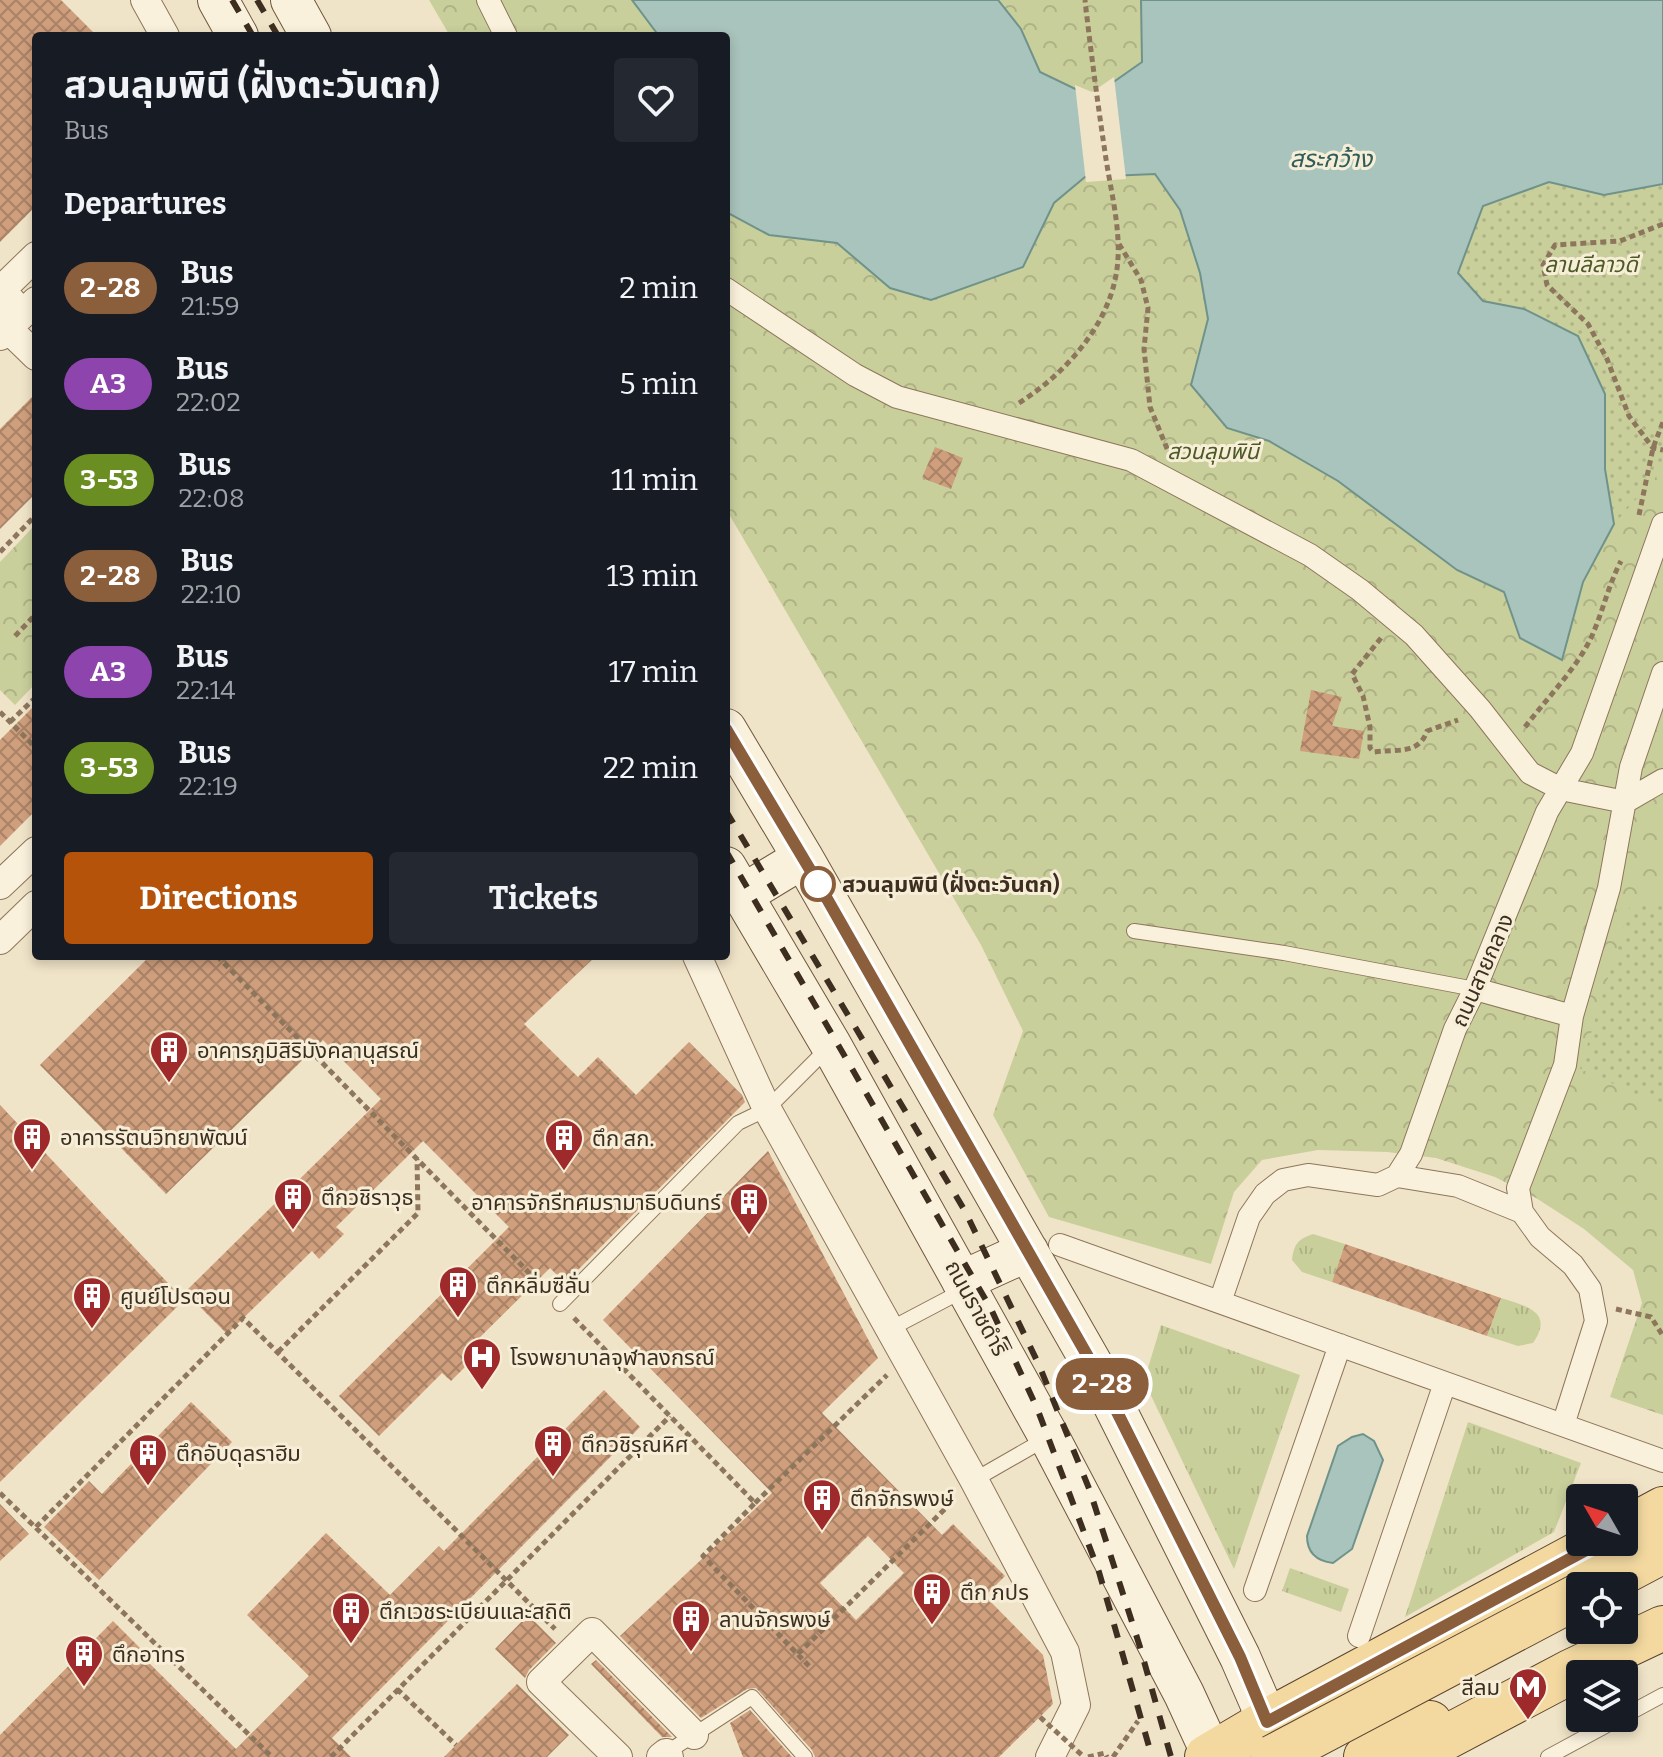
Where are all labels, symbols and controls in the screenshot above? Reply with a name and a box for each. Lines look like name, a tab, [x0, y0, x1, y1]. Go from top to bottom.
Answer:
button: heart	[614, 58, 698, 142]
text: สวนลุมพินี (ฝั่งตะวันตก)	[64, 62, 440, 108]
text: Bus	[64, 115, 109, 146]
water label: สระกว้าง	[1290, 145, 1373, 173]
text: Departures	[64, 186, 227, 222]
park label: ลานลีลาวดี	[1544, 251, 1641, 278]
text: Bus	[181, 255, 234, 291]
text: 2 min	[619, 270, 698, 306]
text: 2-28	[80, 271, 141, 304]
text: 21:59	[181, 291, 240, 322]
text: Bus	[176, 351, 229, 387]
text: 5 min	[619, 366, 698, 402]
text: A3	[90, 367, 126, 400]
text: 22:02	[176, 387, 241, 418]
park label: สวนลุมพินี	[1167, 438, 1262, 465]
text: Bus	[178, 447, 231, 483]
text: 11 min	[611, 462, 698, 498]
text: 3-53	[80, 463, 138, 496]
text: 22:08	[178, 483, 245, 514]
text: Bus	[181, 543, 234, 579]
text: 13 min	[606, 558, 698, 594]
text: 2-28	[80, 559, 141, 592]
text: 22:10	[181, 579, 242, 610]
text: Bus	[176, 639, 229, 675]
text: 17 min	[609, 654, 698, 690]
text: A3	[90, 655, 126, 688]
text: 22:14	[176, 675, 236, 706]
text: Bus	[178, 735, 231, 771]
text: 22 min	[603, 750, 698, 786]
text: 3-53	[80, 751, 138, 784]
text: 22:19	[178, 771, 238, 802]
button: Directions	[64, 852, 373, 944]
button: Tickets	[389, 852, 698, 944]
marker: สวนลุมพินี (ฝั่งตะวันตก)	[801, 867, 835, 901]
place label: สวนลุมพินี (ฝั่งตะวันตก)	[842, 870, 1060, 898]
street label: ถนนสายกลาง	[1445, 909, 1519, 1031]
building icon: อาคารภูมิสิริมังคลานุสรณ์	[148, 1029, 190, 1084]
place label: อาคารภูมิสิริมังคลานุสรณ์	[197, 1037, 419, 1064]
building icon: อาคารรัตนวิทยาพัฒน์	[11, 1116, 53, 1171]
building icon: ตึก สก.	[543, 1117, 585, 1172]
place label: อาคารรัตนวิทยาพัฒน์	[60, 1124, 248, 1151]
place label: ตึก สก.	[592, 1125, 654, 1152]
building icon: ตึกวชิราวุธ	[272, 1176, 314, 1231]
building icon: อาคารจักรีทศมรามาธิบดินทร์	[728, 1181, 770, 1236]
place label: ตึกวชิราวุธ	[321, 1184, 414, 1211]
place label: อาคารจักรีทศมรามาธิบดินทร์	[471, 1189, 722, 1216]
street label: ถนนราชดำริ	[939, 1256, 1014, 1361]
building icon: ตึกหลิ่มซีลั่น	[437, 1264, 479, 1319]
place label: ตึกหลิ่มซีลั่น	[486, 1271, 590, 1299]
building icon: ศูนย์โปรตอน	[71, 1275, 113, 1330]
place label: ศูนย์โปรตอน	[120, 1283, 231, 1310]
hospital icon: โรงพยาบาลจุฬาลงกรณ์	[461, 1336, 503, 1391]
place label: โรงพยาบาลจุฬาลงกรณ์	[510, 1344, 715, 1371]
line badge: 2-28	[1046, 1358, 1158, 1410]
text: 2-28	[1072, 1367, 1132, 1400]
building icon: ตึกวชิรุณหิศ	[532, 1423, 574, 1478]
place label: ตึกวชิรุณหิศ	[581, 1431, 689, 1458]
building icon: ตึกอับดุลราฮิม	[127, 1432, 169, 1487]
place label: ตึกอับดุลราฮิม	[176, 1440, 301, 1467]
building icon: ตึกจักรพงษ์	[801, 1477, 843, 1532]
north arrow	[1566, 1484, 1638, 1556]
map controls	[1566, 1484, 1638, 1732]
place label: ตึกจักรพงษ์	[850, 1485, 954, 1512]
building icon: ตึก ภปร	[911, 1571, 953, 1626]
button: locate	[1566, 1572, 1638, 1644]
place label: ตึก ภปร	[960, 1579, 1029, 1606]
building icon: ตึกเวชระเบียนและสถิติ	[330, 1590, 372, 1645]
place label: ตึกเวชระเบียนและสถิติ	[379, 1598, 572, 1625]
building icon: ลานจักรพงษ์	[670, 1598, 712, 1653]
place label: ลานจักรพงษ์	[719, 1606, 831, 1633]
building icon: ตึกอาทร	[63, 1633, 105, 1688]
place label: ตึกอาทร	[112, 1641, 185, 1668]
button: layers	[1566, 1660, 1638, 1732]
metro station icon: สีลม	[1507, 1666, 1549, 1721]
place label: สีลม	[1461, 1674, 1500, 1701]

